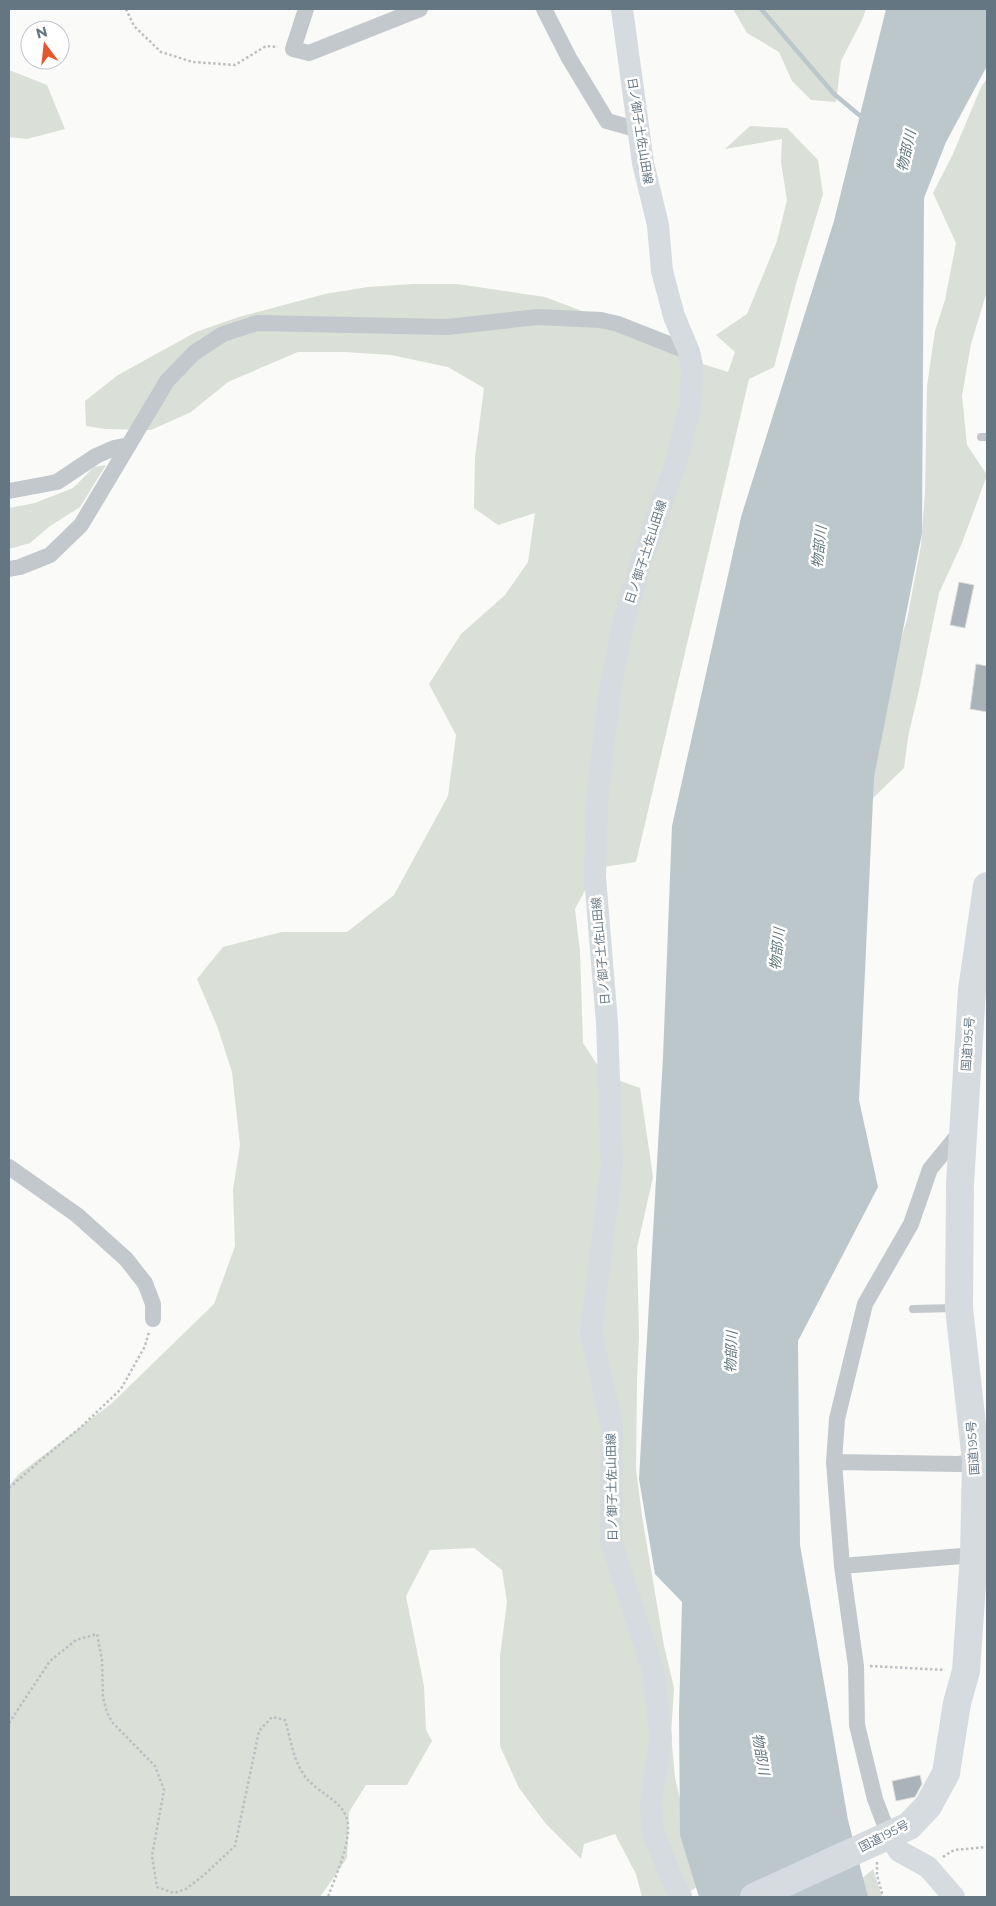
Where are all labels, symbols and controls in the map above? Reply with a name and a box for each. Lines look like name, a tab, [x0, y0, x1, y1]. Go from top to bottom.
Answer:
north arrow	[20, 20, 70, 70]
text: N	[34, 22, 49, 43]
street label: 日ノ御子土佐山田線	[625, 76, 656, 185]
water label: 物部川	[893, 127, 920, 173]
street label: 日ノ御子土佐山田線	[622, 498, 669, 606]
water label: 物部川	[808, 523, 830, 569]
street label: 日ノ御子土佐山田線	[588, 897, 613, 1005]
water label: 物部川	[766, 925, 788, 971]
street label: 国道195号	[958, 1016, 977, 1072]
water label: 物部川	[721, 1329, 741, 1373]
street label: 国道195号	[963, 1420, 982, 1476]
street label: 日ノ御子土佐山田線	[603, 1433, 620, 1541]
water label: 物部川	[748, 1732, 774, 1778]
street label: 国道195号	[856, 1817, 911, 1855]

